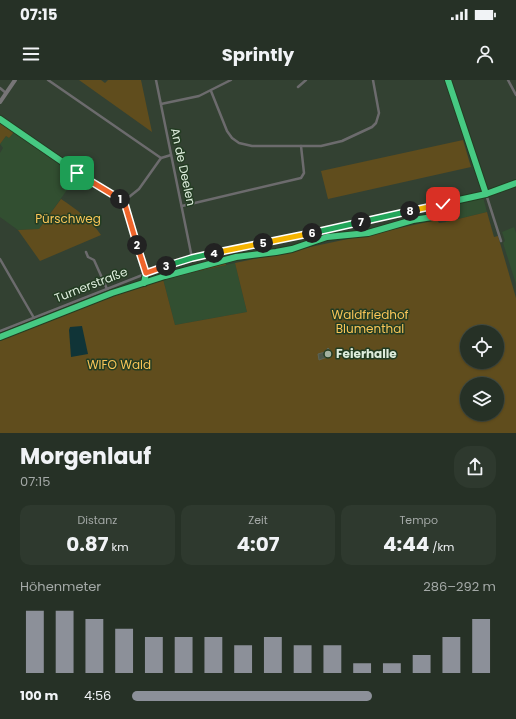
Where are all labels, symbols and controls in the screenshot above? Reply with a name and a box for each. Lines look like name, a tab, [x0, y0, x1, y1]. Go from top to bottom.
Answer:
text: 07:15	[20, 4, 57, 25]
text: Sprintly	[222, 42, 294, 67]
icon: menu	[20, 43, 42, 65]
icon: person	[474, 43, 496, 65]
street label: An de Deelen	[167, 126, 200, 207]
pin	[60, 156, 94, 190]
icon: arrive	[66, 162, 88, 184]
pin	[426, 187, 460, 221]
pin: 1	[110, 189, 130, 209]
text: 1	[118, 191, 122, 207]
icon: check	[432, 193, 454, 215]
pin: 8	[400, 201, 420, 221]
text: 8	[406, 203, 414, 219]
park label: Pürschweg	[35, 210, 101, 227]
pin: 7	[351, 212, 371, 232]
text: 7	[358, 214, 364, 230]
pin: 6	[302, 223, 322, 243]
text: 6	[308, 225, 316, 241]
pin: 5	[253, 233, 273, 253]
pin: 2	[127, 235, 147, 255]
text: 5	[259, 235, 267, 251]
text: 2	[134, 237, 140, 253]
pin: 4	[204, 243, 224, 263]
text: 4	[210, 245, 218, 261]
pin: 3	[156, 256, 176, 276]
text: 3	[163, 258, 169, 274]
street label: Turnerstraße	[52, 263, 130, 306]
park label: Waldfriedhof Blumenthal	[331, 306, 409, 337]
map controls	[460, 325, 504, 421]
button: locate	[460, 325, 504, 369]
place label: Feierhalle	[336, 345, 397, 362]
marker: Feierhalle	[323, 349, 333, 359]
park label: WIFO Wald	[87, 356, 151, 373]
button: layers	[460, 377, 504, 421]
text: Morgenlauf	[20, 441, 151, 472]
button: share	[454, 446, 496, 488]
text: 07:15	[20, 472, 50, 491]
text: Distanz	[77, 512, 117, 528]
text: Zeit	[248, 512, 268, 528]
text: Tempo	[399, 512, 438, 528]
text: 0.87	[66, 530, 109, 558]
text: 4:07	[237, 530, 279, 558]
text: 4:44	[383, 530, 429, 558]
text: km	[109, 539, 128, 555]
text: /km	[429, 539, 454, 555]
text: Höhenmeter	[20, 577, 101, 596]
text: 286–292 m	[423, 577, 496, 596]
text: 100 m	[20, 686, 58, 705]
text: 4:56	[84, 686, 111, 705]

